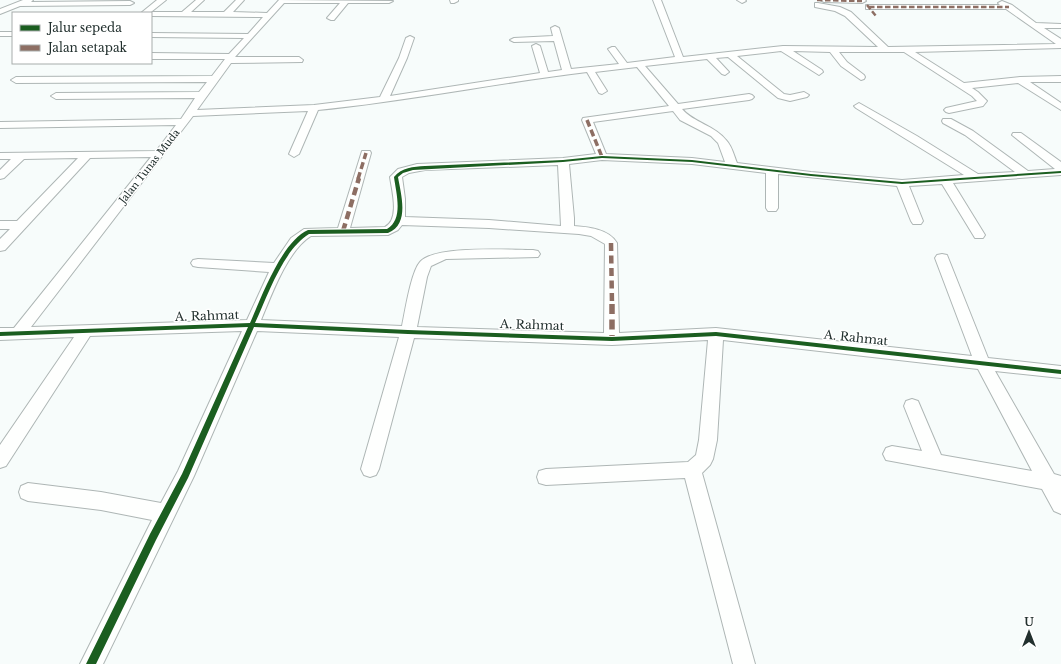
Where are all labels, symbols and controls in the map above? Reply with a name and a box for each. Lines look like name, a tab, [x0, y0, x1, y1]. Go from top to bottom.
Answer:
legend	[12, 12, 152, 64]
text: Jalur sepeda	[46, 20, 122, 35]
text: Jalan setapak	[46, 40, 128, 55]
street label: Jalan Tunas Muda	[115, 126, 183, 208]
street label: A. Rahmat	[174, 307, 240, 324]
street label: A. Rahmat	[499, 316, 565, 333]
street label: A. Rahmat	[822, 327, 889, 348]
north arrow	[1009, 612, 1049, 652]
text: U	[1024, 615, 1034, 629]

